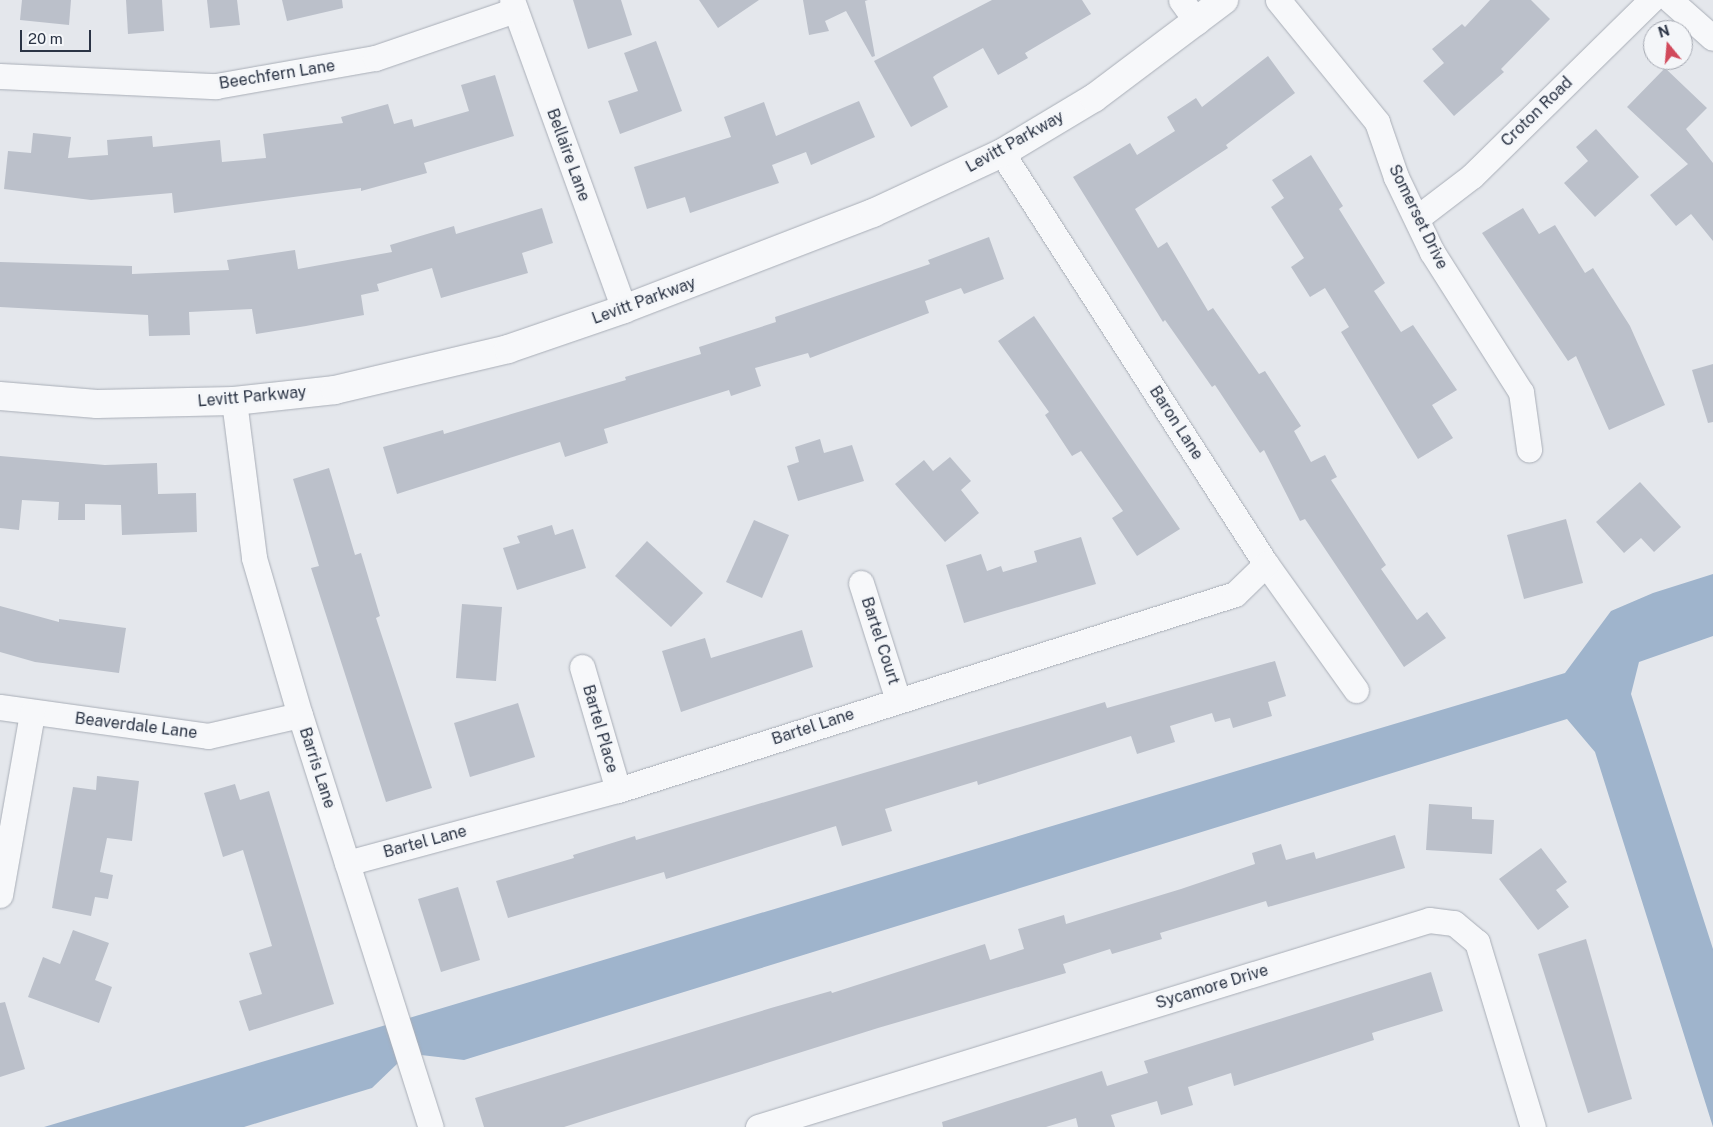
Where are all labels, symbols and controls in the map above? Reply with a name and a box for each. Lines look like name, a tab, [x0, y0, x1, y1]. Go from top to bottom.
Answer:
scale bar	[22, 20, 94, 52]
north arrow	[1643, 20, 1693, 70]
text: N	[1656, 22, 1671, 41]
text: 20 m	[28, 30, 63, 47]
street label: Beechfern Lane	[218, 56, 336, 94]
street label: Croton Road	[1497, 73, 1577, 151]
street label: Bellaire Lane	[542, 106, 594, 204]
street label: Levitt Parkway	[963, 107, 1067, 177]
street label: Somerset Drive	[1384, 162, 1452, 272]
street label: Levitt Parkway	[589, 273, 699, 329]
street label: Levitt Parkway	[197, 383, 307, 411]
street label: Baron Lane	[1145, 383, 1207, 463]
street label: Bartel Court	[857, 595, 903, 687]
street label: Bartel Place	[578, 683, 622, 775]
street label: Bartel Lane	[769, 705, 857, 749]
street label: Beaverdale Lane	[74, 709, 198, 743]
street label: Barris Lane	[295, 725, 339, 811]
street label: Bartel Lane	[381, 822, 469, 862]
street label: Sycamore Drive	[1153, 961, 1271, 1013]

